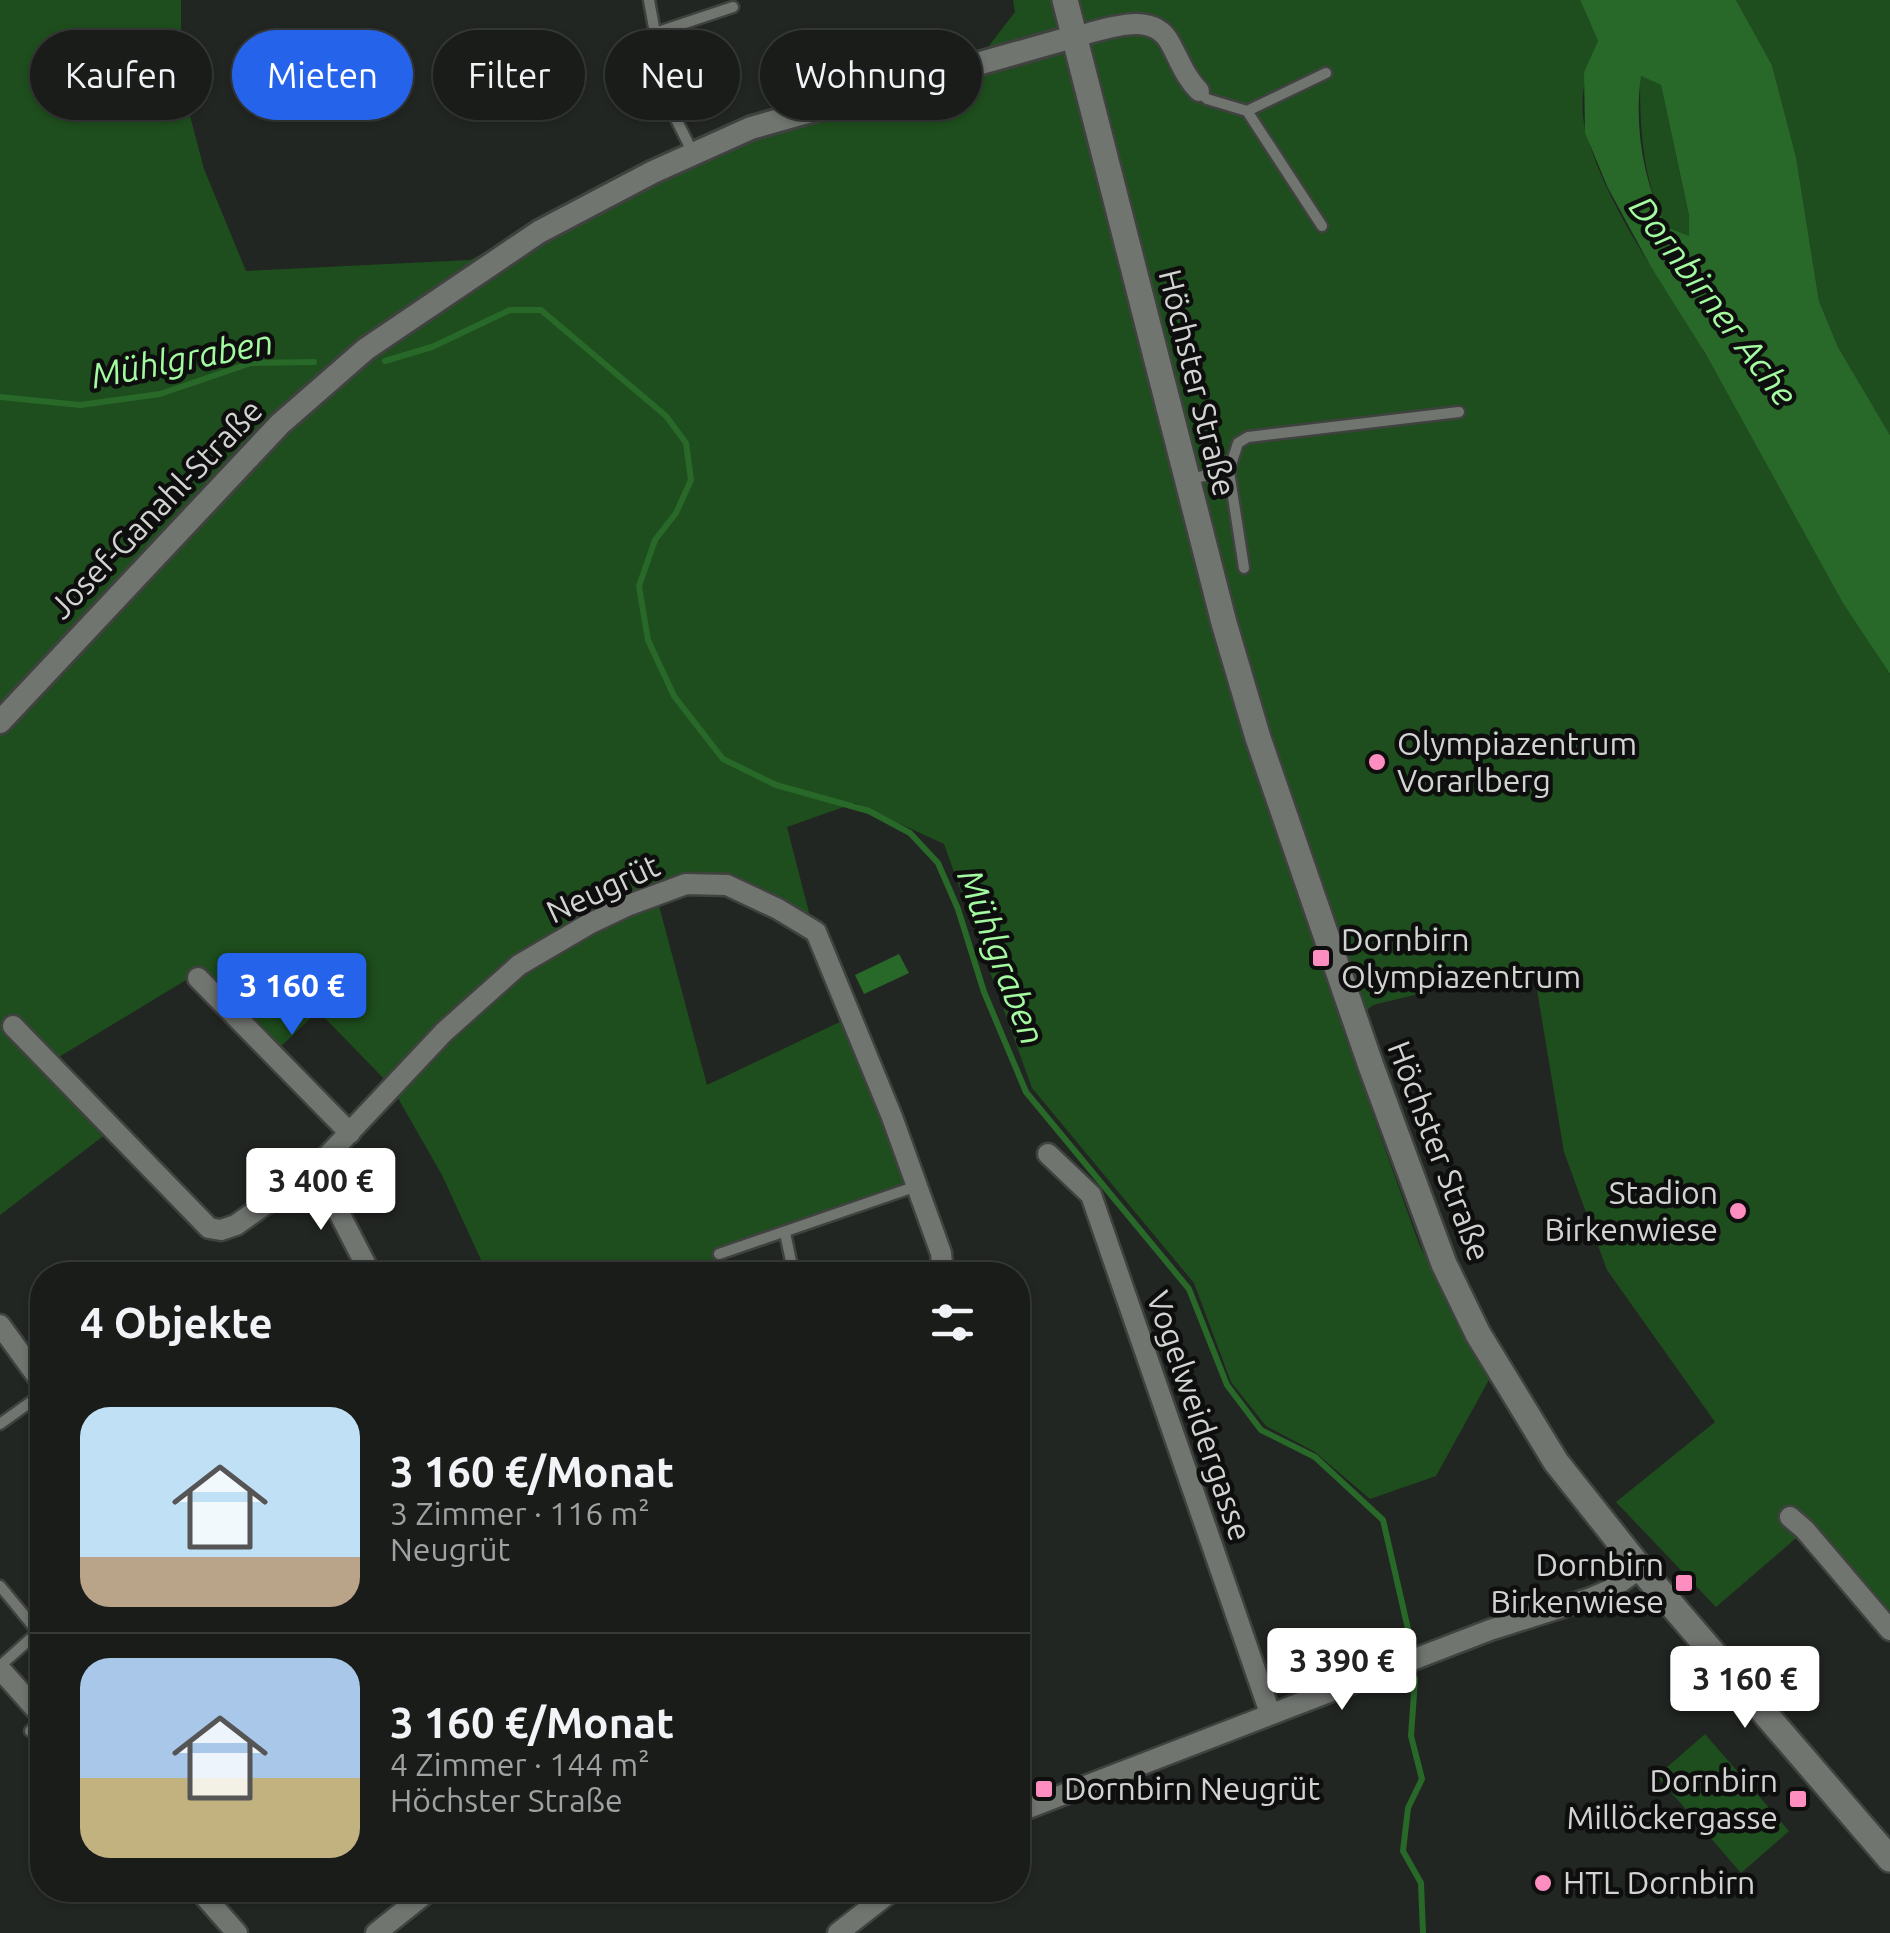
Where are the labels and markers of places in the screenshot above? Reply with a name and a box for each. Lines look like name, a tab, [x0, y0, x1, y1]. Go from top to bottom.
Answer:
place label: Olympiazentrum Vorarlberg	[1397, 725, 1637, 798]
marker: Olympiazentrum Vorarlberg	[1366, 751, 1388, 773]
place label: Dornbirn Olympiazentrum	[1341, 921, 1581, 994]
marker: Dornbirn Olympiazentrum	[1310, 947, 1332, 969]
pin: 3 160 €	[200, 953, 384, 1038]
pin: 3 400 €	[229, 1148, 413, 1233]
place label: Stadion Birkenwiese	[1544, 1174, 1718, 1247]
marker: Stadion Birkenwiese	[1727, 1200, 1749, 1222]
place label: Dornbirn Birkenwiese	[1490, 1546, 1664, 1619]
marker: Dornbirn Birkenwiese	[1673, 1572, 1695, 1594]
pin: 3 390 €	[1250, 1628, 1434, 1713]
pin: 3 160 €	[1653, 1646, 1837, 1731]
place label: Dornbirn Millöckergasse	[1566, 1762, 1778, 1835]
place label: Dornbirn Neugrüt	[1064, 1770, 1321, 1806]
marker: Dornbirn Neugrüt	[1033, 1778, 1055, 1800]
marker: Dornbirn Millöckergasse	[1787, 1788, 1809, 1810]
place label: HTL Dornbirn	[1563, 1864, 1755, 1900]
marker: HTL Dornbirn	[1532, 1872, 1554, 1894]

